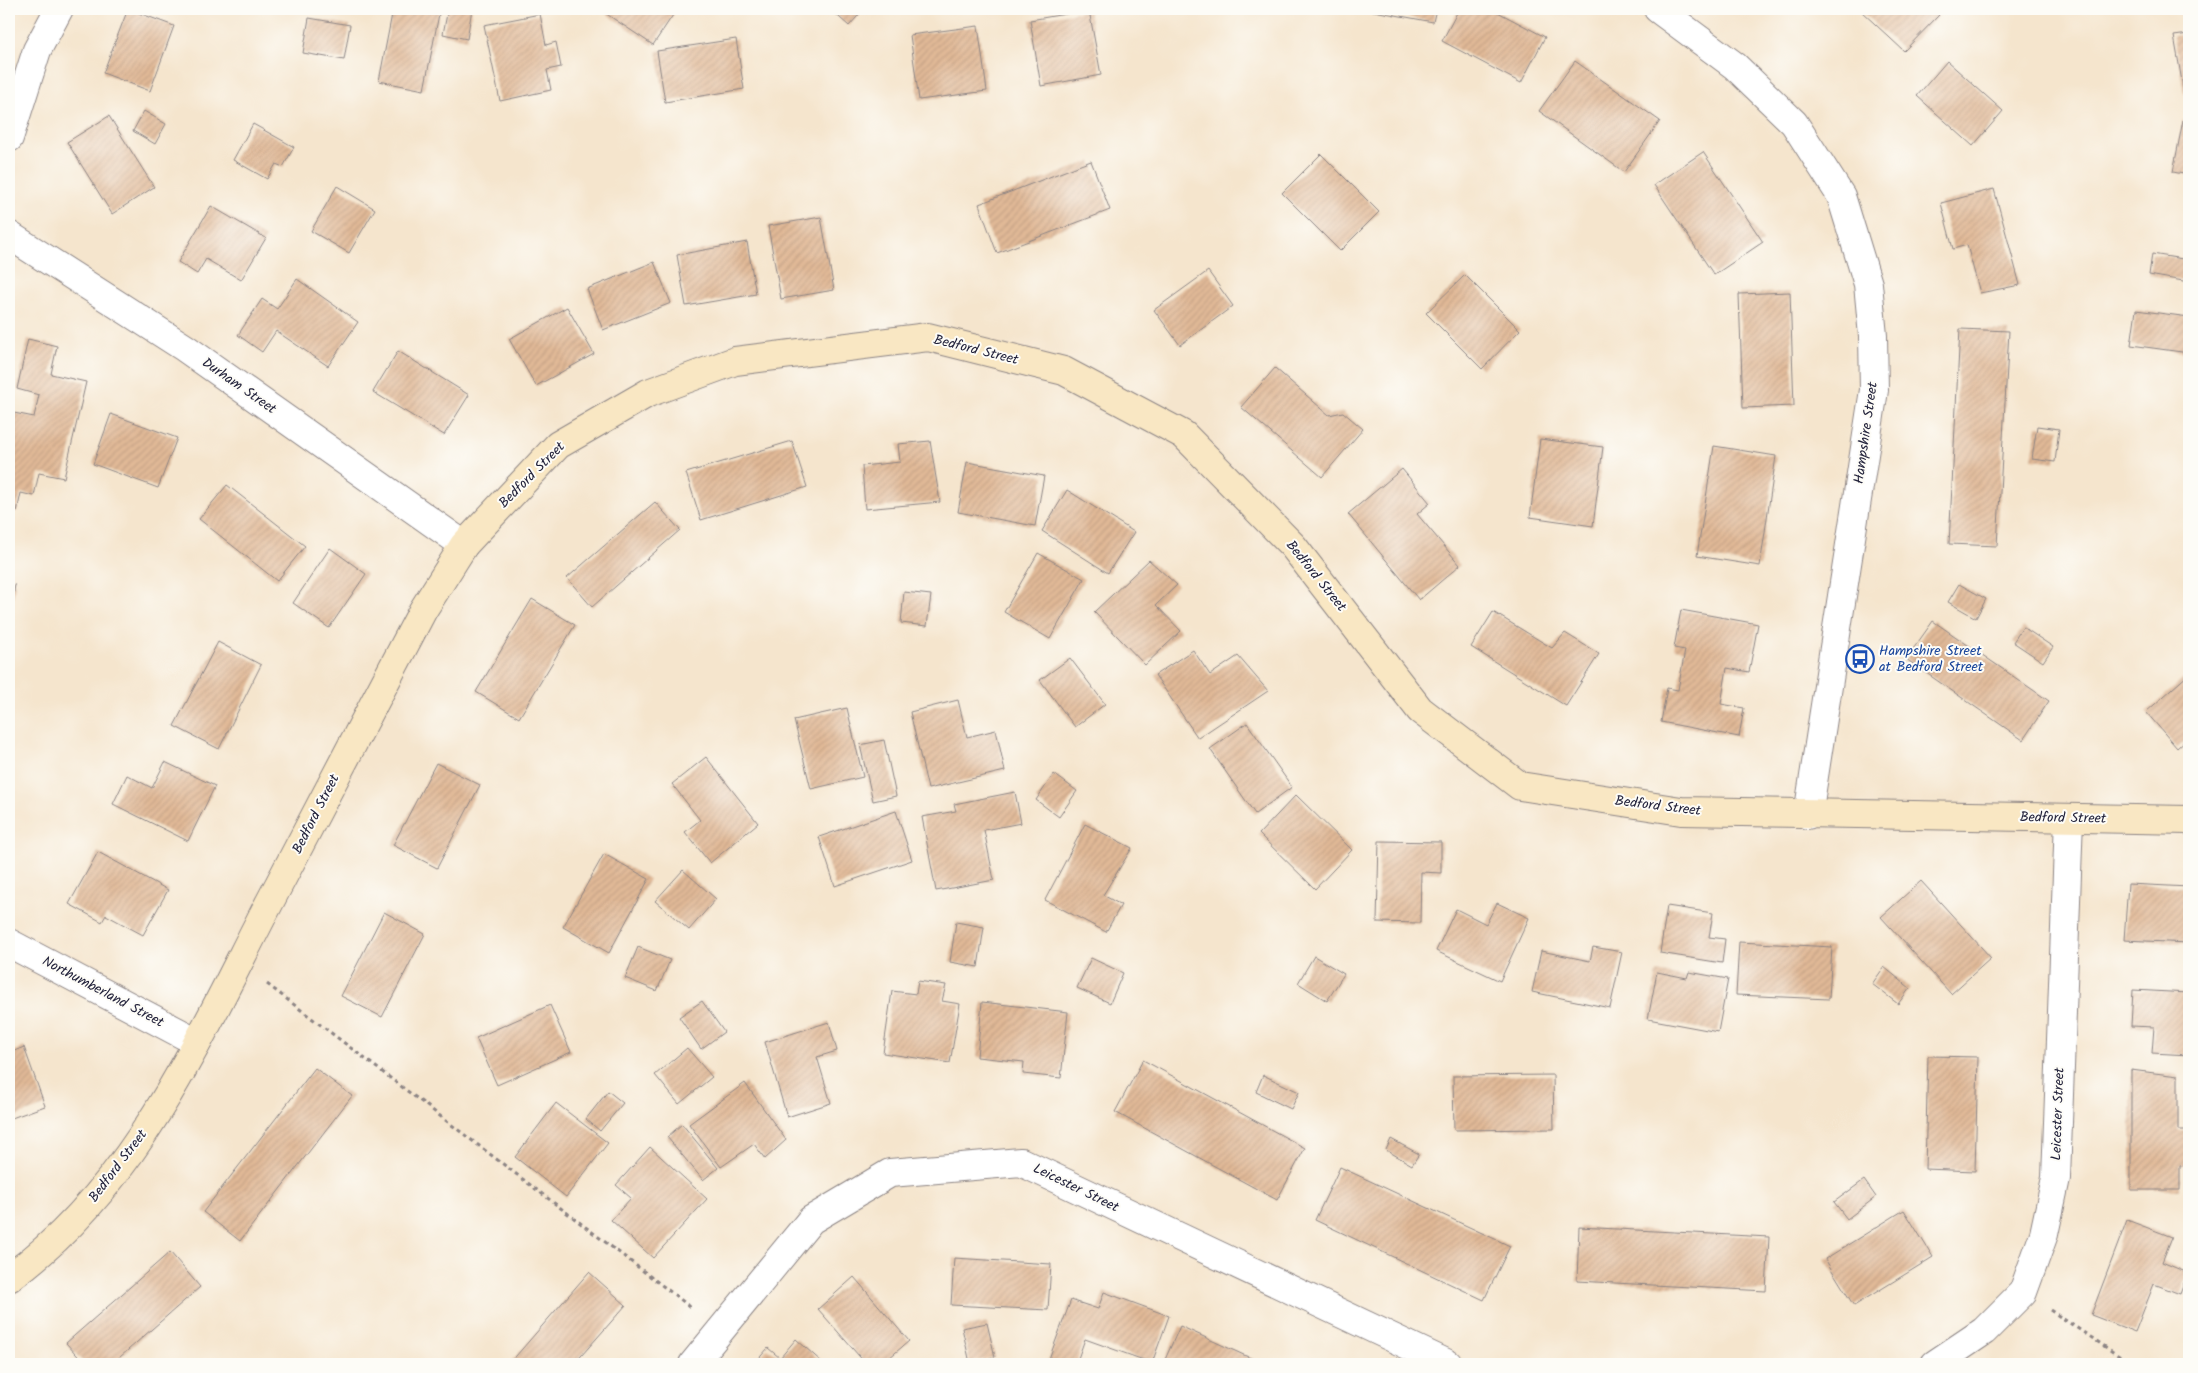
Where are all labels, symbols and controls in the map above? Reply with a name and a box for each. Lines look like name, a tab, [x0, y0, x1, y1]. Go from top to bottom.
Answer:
street label: Bedford Street	[931, 329, 1021, 371]
street label: Durham Street	[197, 352, 281, 420]
street label: Hampshire Street	[1848, 380, 1884, 485]
street label: Bedford Street	[494, 436, 571, 513]
street label: Bedford Street	[1280, 535, 1352, 617]
place label: Hampshire Street at Bedford Street	[1879, 640, 1984, 678]
bus stop icon: Hampshire Street at Bedford Street	[1845, 644, 1875, 674]
street label: Bedford Street	[287, 770, 346, 858]
street label: Bedford Street	[1614, 790, 1703, 822]
street label: Bedford Street	[2020, 806, 2107, 830]
street label: Northumberland Street	[38, 951, 168, 1034]
street label: Leicester Street	[2045, 1066, 2071, 1161]
street label: Bedford Street	[83, 1124, 153, 1207]
street label: Leicester Street	[1029, 1158, 1123, 1219]

